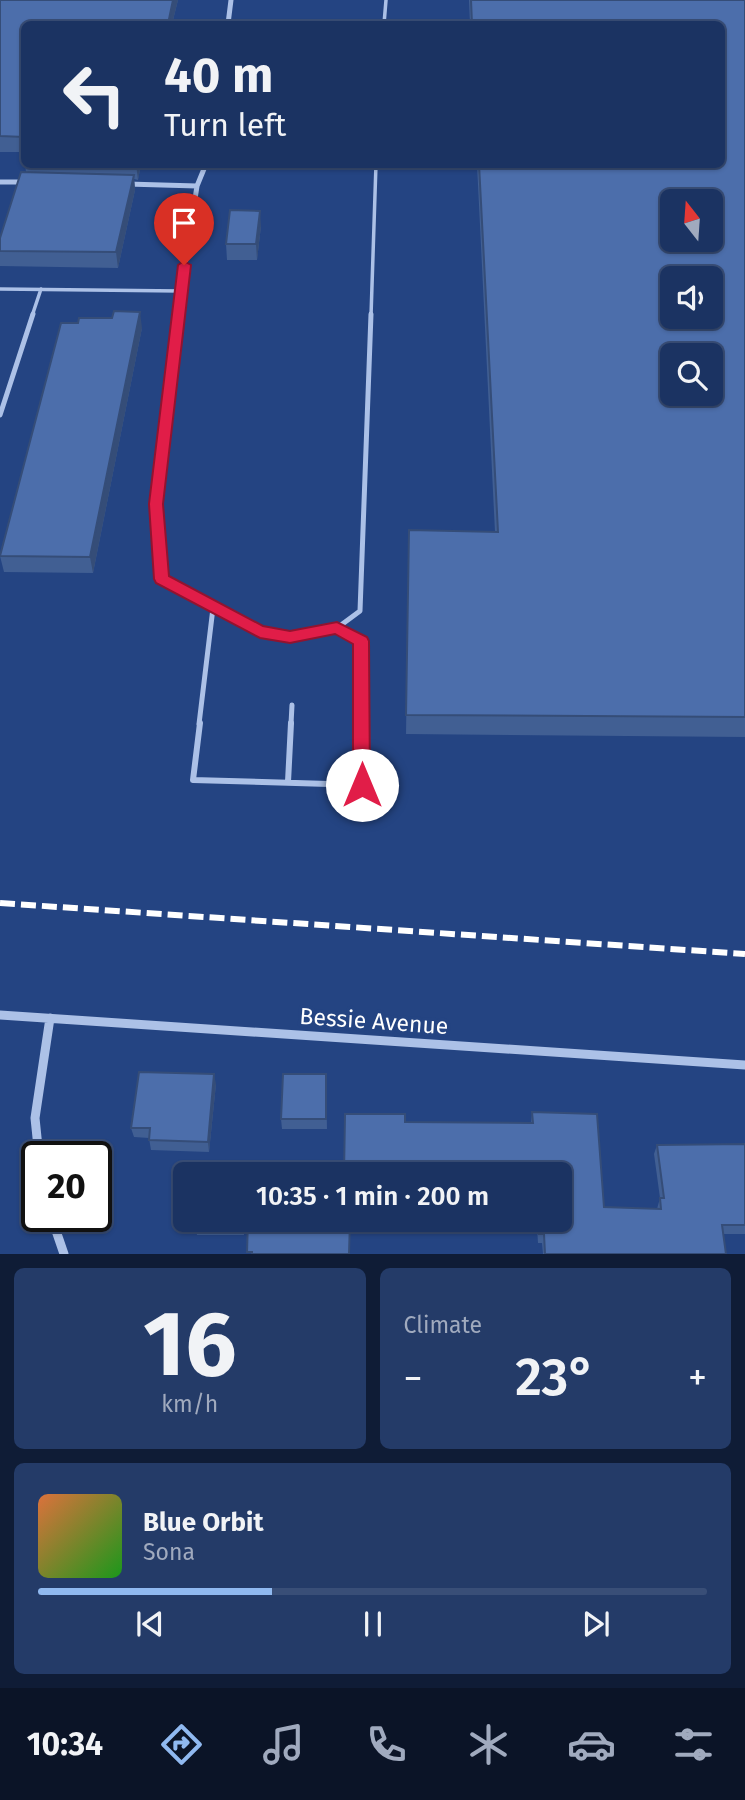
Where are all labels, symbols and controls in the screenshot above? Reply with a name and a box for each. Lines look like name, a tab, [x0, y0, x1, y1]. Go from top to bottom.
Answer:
text: 40 m	[164, 46, 273, 105]
icon: left	[49, 49, 140, 140]
text: Turn left	[164, 106, 286, 144]
north arrow	[660, 189, 723, 252]
map controls	[660, 189, 723, 406]
pin	[154, 193, 214, 265]
icon: arrive	[165, 204, 203, 242]
button: sound	[660, 266, 723, 329]
button: search	[660, 343, 723, 406]
position arrow	[325, 748, 399, 822]
street label: Bessie Avenue	[299, 1002, 449, 1040]
speed limit sign: 20	[21, 1141, 112, 1232]
text: 10:35 · 1 min · 200 m	[256, 1181, 489, 1212]
text: 16	[143, 1290, 237, 1399]
text: Climate	[404, 1311, 482, 1339]
text: 23°	[515, 1346, 595, 1409]
text: −	[404, 1355, 423, 1401]
text: +	[688, 1355, 707, 1401]
text: km/h	[161, 1390, 218, 1418]
text: Blue Orbit	[143, 1507, 263, 1538]
text: Sona	[143, 1538, 195, 1566]
icon: previous	[131, 1605, 169, 1643]
icon: pause	[354, 1605, 392, 1643]
icon: next	[577, 1605, 615, 1643]
icon: directions	[157, 1720, 206, 1769]
icon: music	[259, 1720, 308, 1769]
icon: phone	[362, 1720, 411, 1769]
icon: climate	[464, 1720, 513, 1769]
icon: car	[567, 1720, 616, 1769]
icon: filters	[669, 1720, 718, 1769]
text: 10:34	[27, 1725, 103, 1763]

